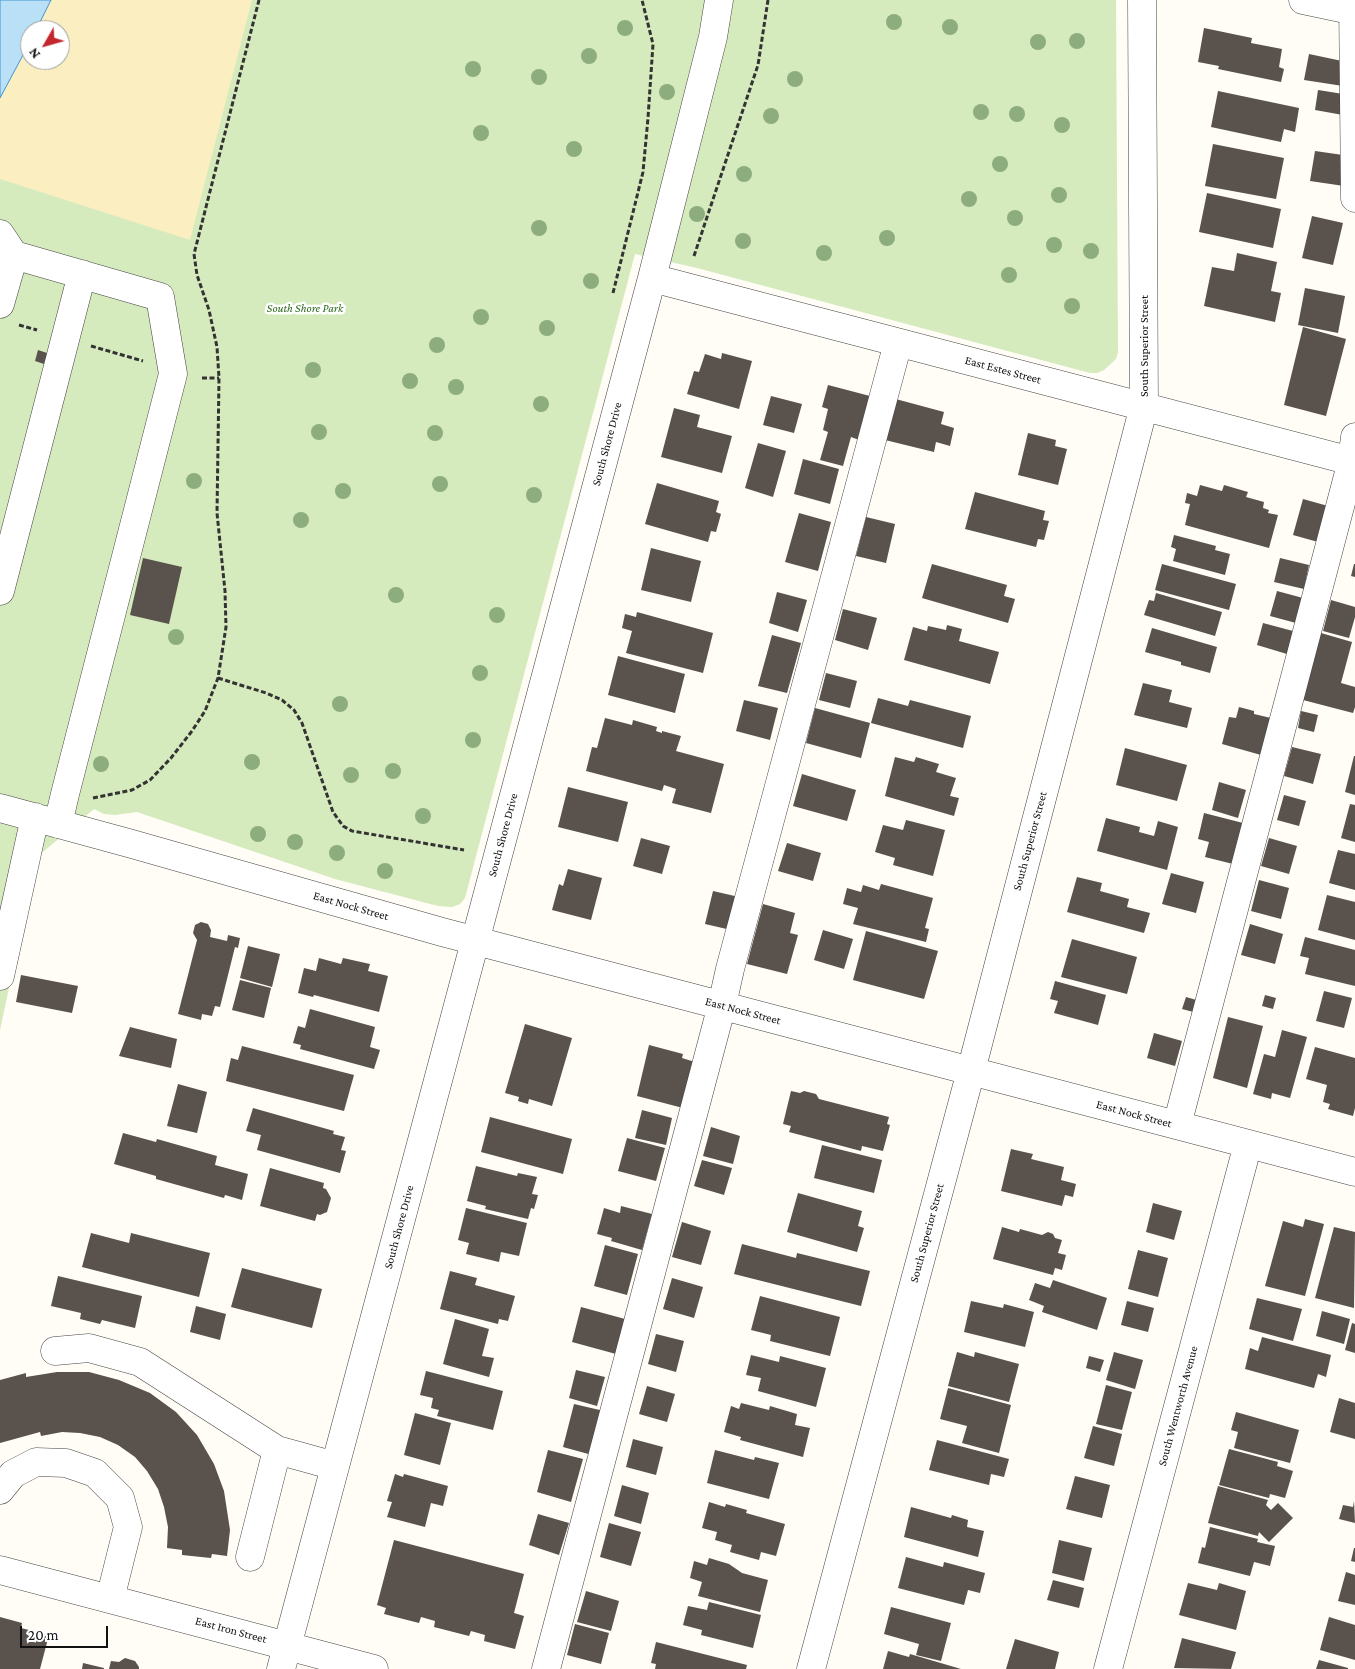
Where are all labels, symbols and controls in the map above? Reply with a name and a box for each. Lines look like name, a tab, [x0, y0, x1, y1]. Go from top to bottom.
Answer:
north arrow	[20, 20, 70, 70]
text: N	[25, 45, 43, 62]
street label: South Superior Street	[1137, 295, 1151, 397]
park label: South Shore Park	[267, 301, 343, 315]
street label: East Estes Street	[963, 353, 1043, 387]
street label: South Shore Drive	[589, 400, 625, 488]
street label: South Superior Street	[1010, 790, 1050, 892]
street label: South Shore Drive	[485, 791, 521, 879]
street label: East Nock Street	[312, 888, 390, 924]
street label: East Nock Street	[704, 994, 782, 1028]
street label: East Nock Street	[1095, 1097, 1173, 1131]
street label: South Superior Street	[907, 1182, 947, 1284]
street label: South Shore Drive	[381, 1183, 417, 1271]
street label: South Wentworth Avenue	[1155, 1344, 1201, 1468]
street label: East Iron Street	[194, 1614, 268, 1646]
scale bar	[22, 1616, 110, 1648]
text: 20 m	[28, 1627, 59, 1643]

